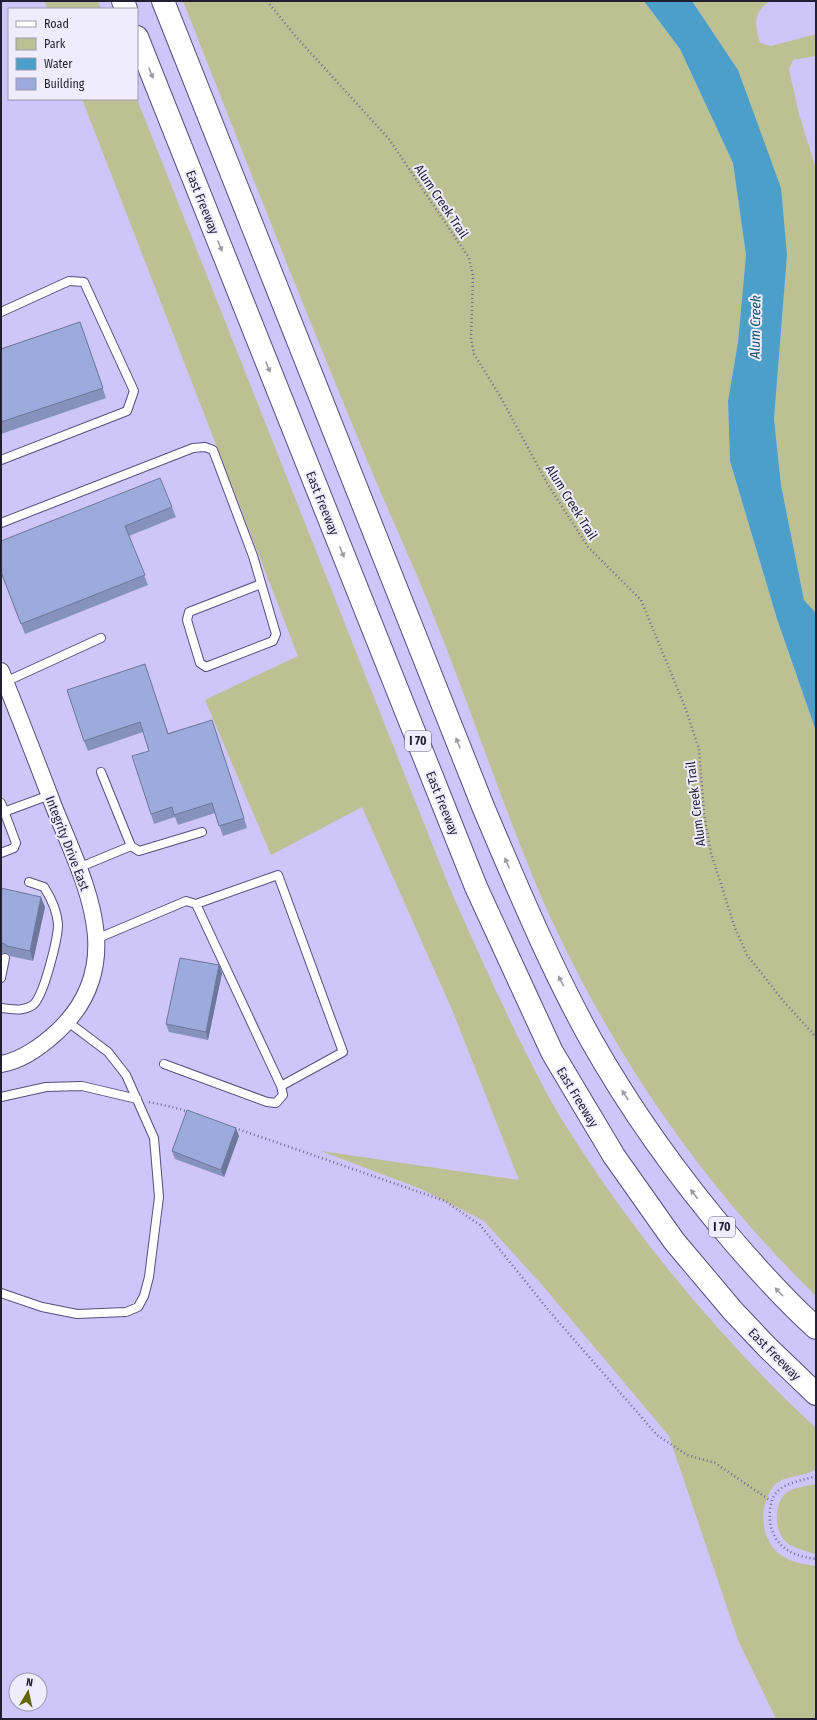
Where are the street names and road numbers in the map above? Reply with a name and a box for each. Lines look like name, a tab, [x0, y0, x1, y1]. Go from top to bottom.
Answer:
street label: Alum Creek Trail	[411, 162, 472, 241]
street label: East Freeway	[183, 168, 222, 237]
street label: Alum Creek Trail	[543, 462, 601, 543]
street label: East Freeway	[303, 469, 342, 538]
road number: I 70	[405, 731, 431, 751]
street label: Alum Creek Trail	[683, 760, 708, 847]
street label: East Freeway	[423, 769, 462, 838]
street label: Integrity Drive East	[43, 794, 93, 893]
street label: East Freeway	[554, 1064, 602, 1130]
road number: I 70	[709, 1217, 735, 1237]
street label: East Freeway	[745, 1325, 804, 1384]

